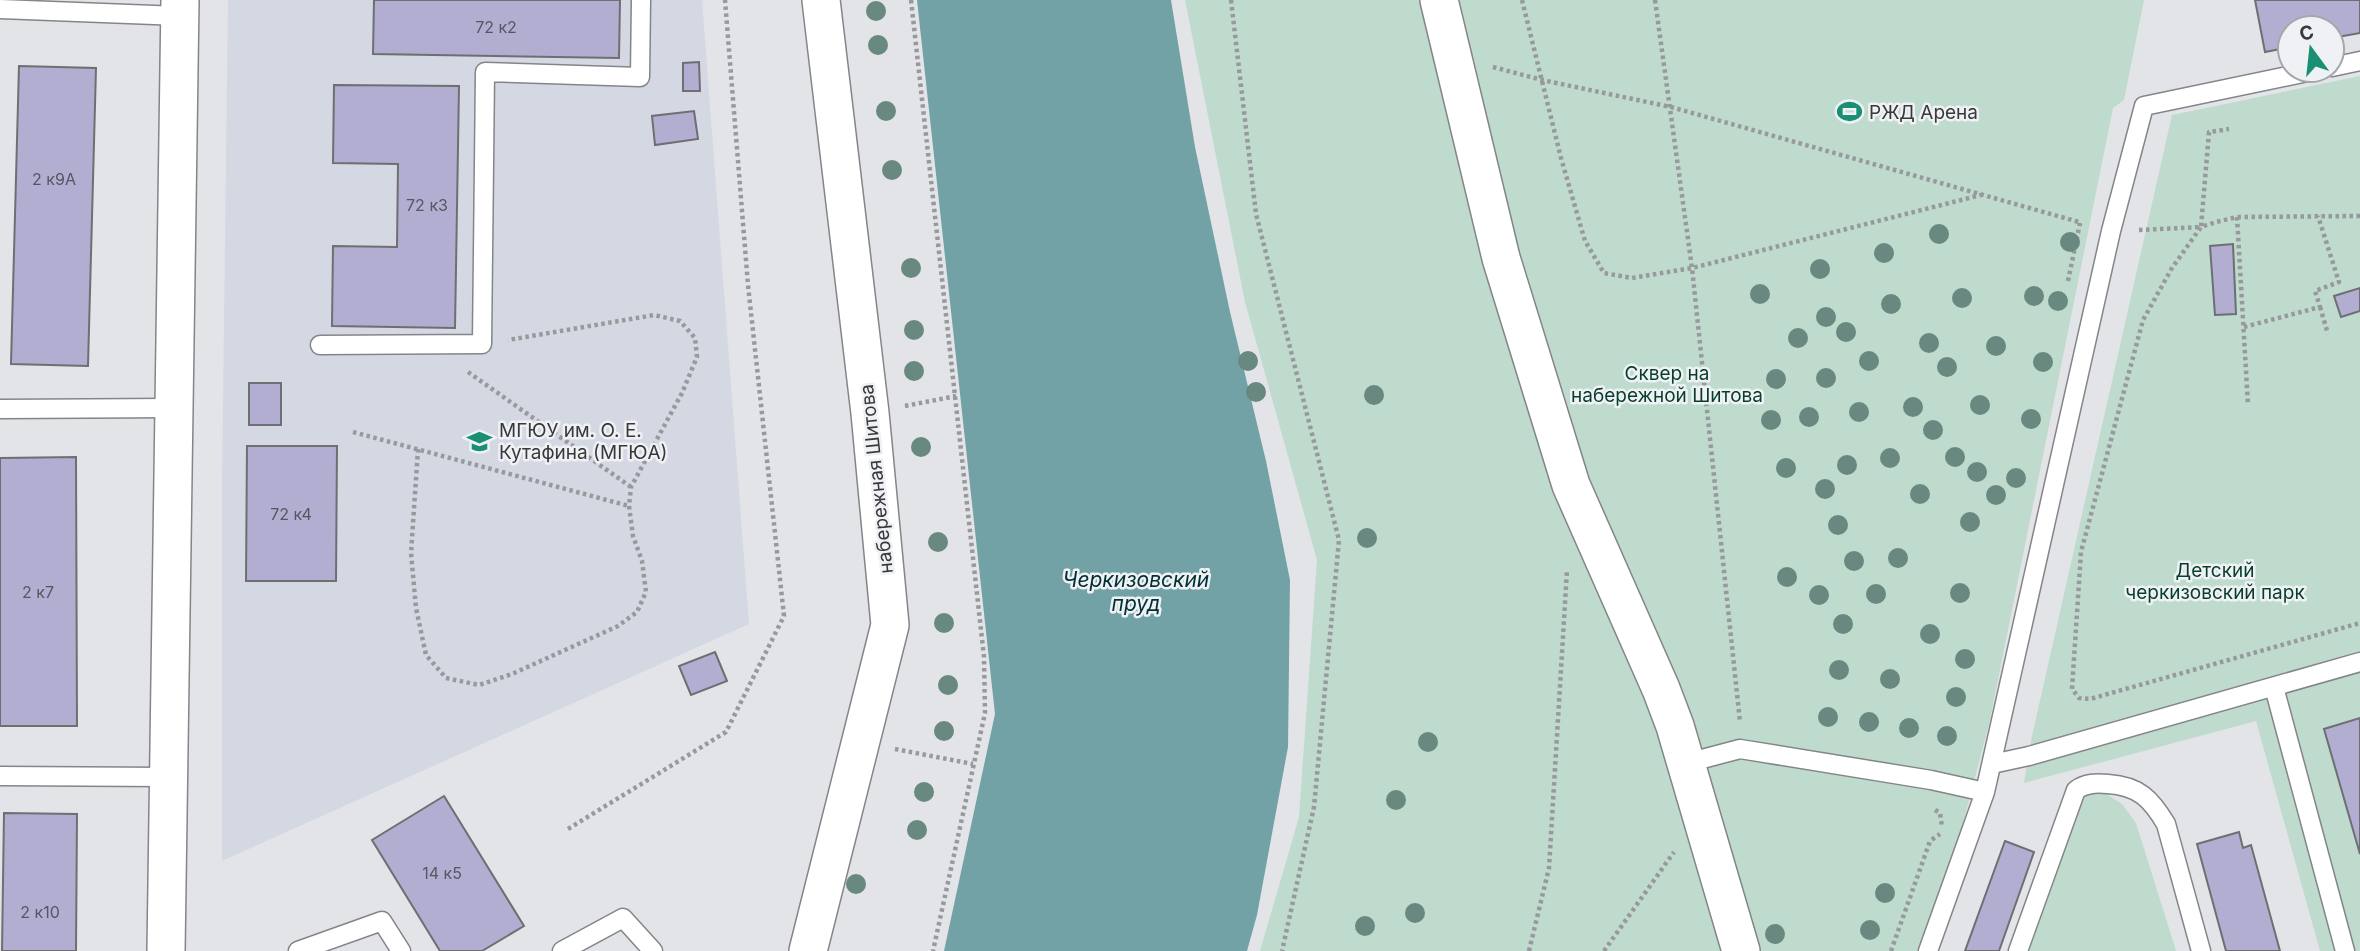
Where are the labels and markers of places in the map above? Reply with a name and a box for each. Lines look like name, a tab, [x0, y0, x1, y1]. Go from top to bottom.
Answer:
sports icon: РЖД Арена	[1835, 98, 1863, 126]
place label: РЖД Арена	[1869, 101, 1978, 124]
place label: МГЮУ им. О. Е. Кутафина (МГЮА)	[499, 419, 668, 464]
school or university icon: МГЮУ им. О. Е. Кутафина (МГЮА)	[465, 427, 493, 455]

